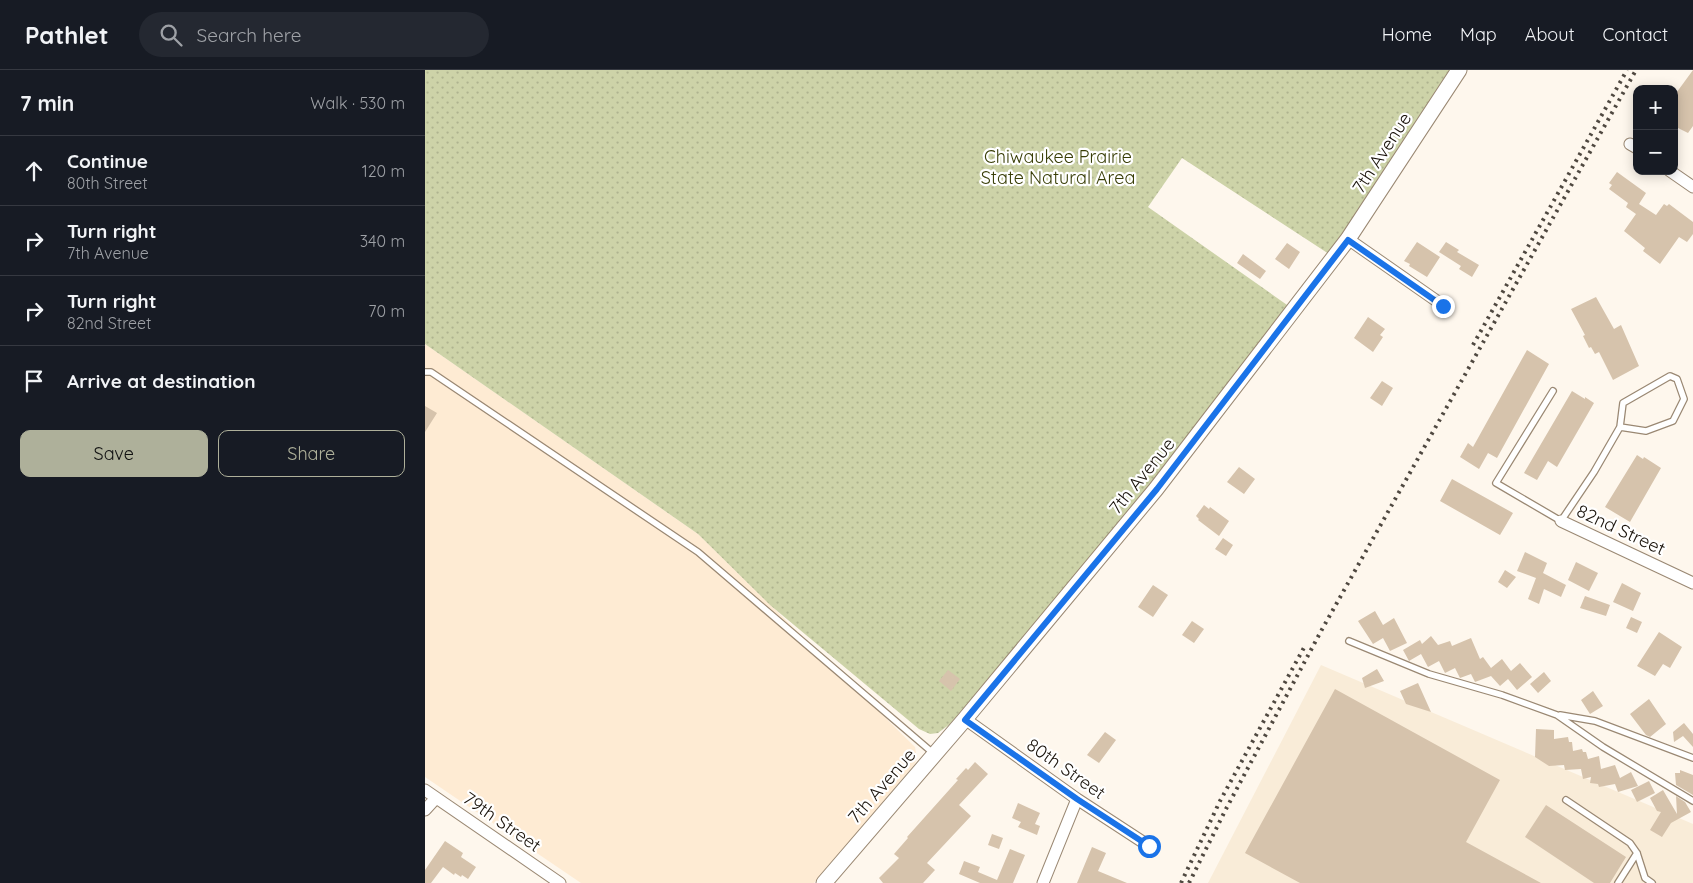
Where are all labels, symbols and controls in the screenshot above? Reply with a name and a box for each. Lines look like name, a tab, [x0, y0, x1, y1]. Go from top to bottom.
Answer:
search box	[139, 12, 489, 57]
text: Pathlet	[25, 20, 109, 50]
icon: search	[157, 21, 185, 49]
text: Search here	[197, 23, 301, 47]
text: Home	[1382, 23, 1432, 46]
text: Map	[1460, 23, 1497, 46]
text: About	[1525, 23, 1575, 46]
text: Contact	[1603, 23, 1668, 46]
map controls	[1633, 85, 1678, 175]
button: +	[1633, 85, 1678, 130]
text: 7 min	[20, 90, 74, 116]
text: Walk · 530 m	[310, 93, 405, 113]
street label: 7th Avenue	[1347, 108, 1416, 198]
button: −	[1633, 130, 1678, 175]
park label: Chiwaukee Prairie State Natural Area	[981, 145, 1135, 189]
text: Continue	[67, 149, 148, 173]
icon: ahead	[20, 157, 48, 185]
text: 120 m	[362, 161, 405, 181]
text: 80th Street	[67, 173, 148, 193]
text: Turn right	[67, 219, 156, 243]
icon: right	[20, 227, 48, 255]
text: 340 m	[360, 231, 405, 251]
text: 7th Avenue	[67, 243, 149, 263]
text: Turn right	[67, 289, 156, 313]
route end	[1432, 295, 1455, 318]
icon: right	[20, 297, 48, 325]
text: 70 m	[368, 301, 405, 321]
text: 82nd Street	[67, 313, 152, 333]
icon: arrive	[20, 367, 48, 395]
text: Arrive at destination	[67, 369, 256, 393]
button: Save	[20, 430, 208, 477]
button: Share	[218, 430, 405, 477]
street label: 7th Avenue	[1104, 433, 1180, 519]
street label: 82nd Street	[1573, 499, 1669, 560]
street label: 80th Street	[1022, 733, 1110, 804]
street label: 7th Avenue	[843, 743, 920, 828]
street label: 79th Street	[459, 786, 546, 857]
route start	[1138, 835, 1161, 858]

